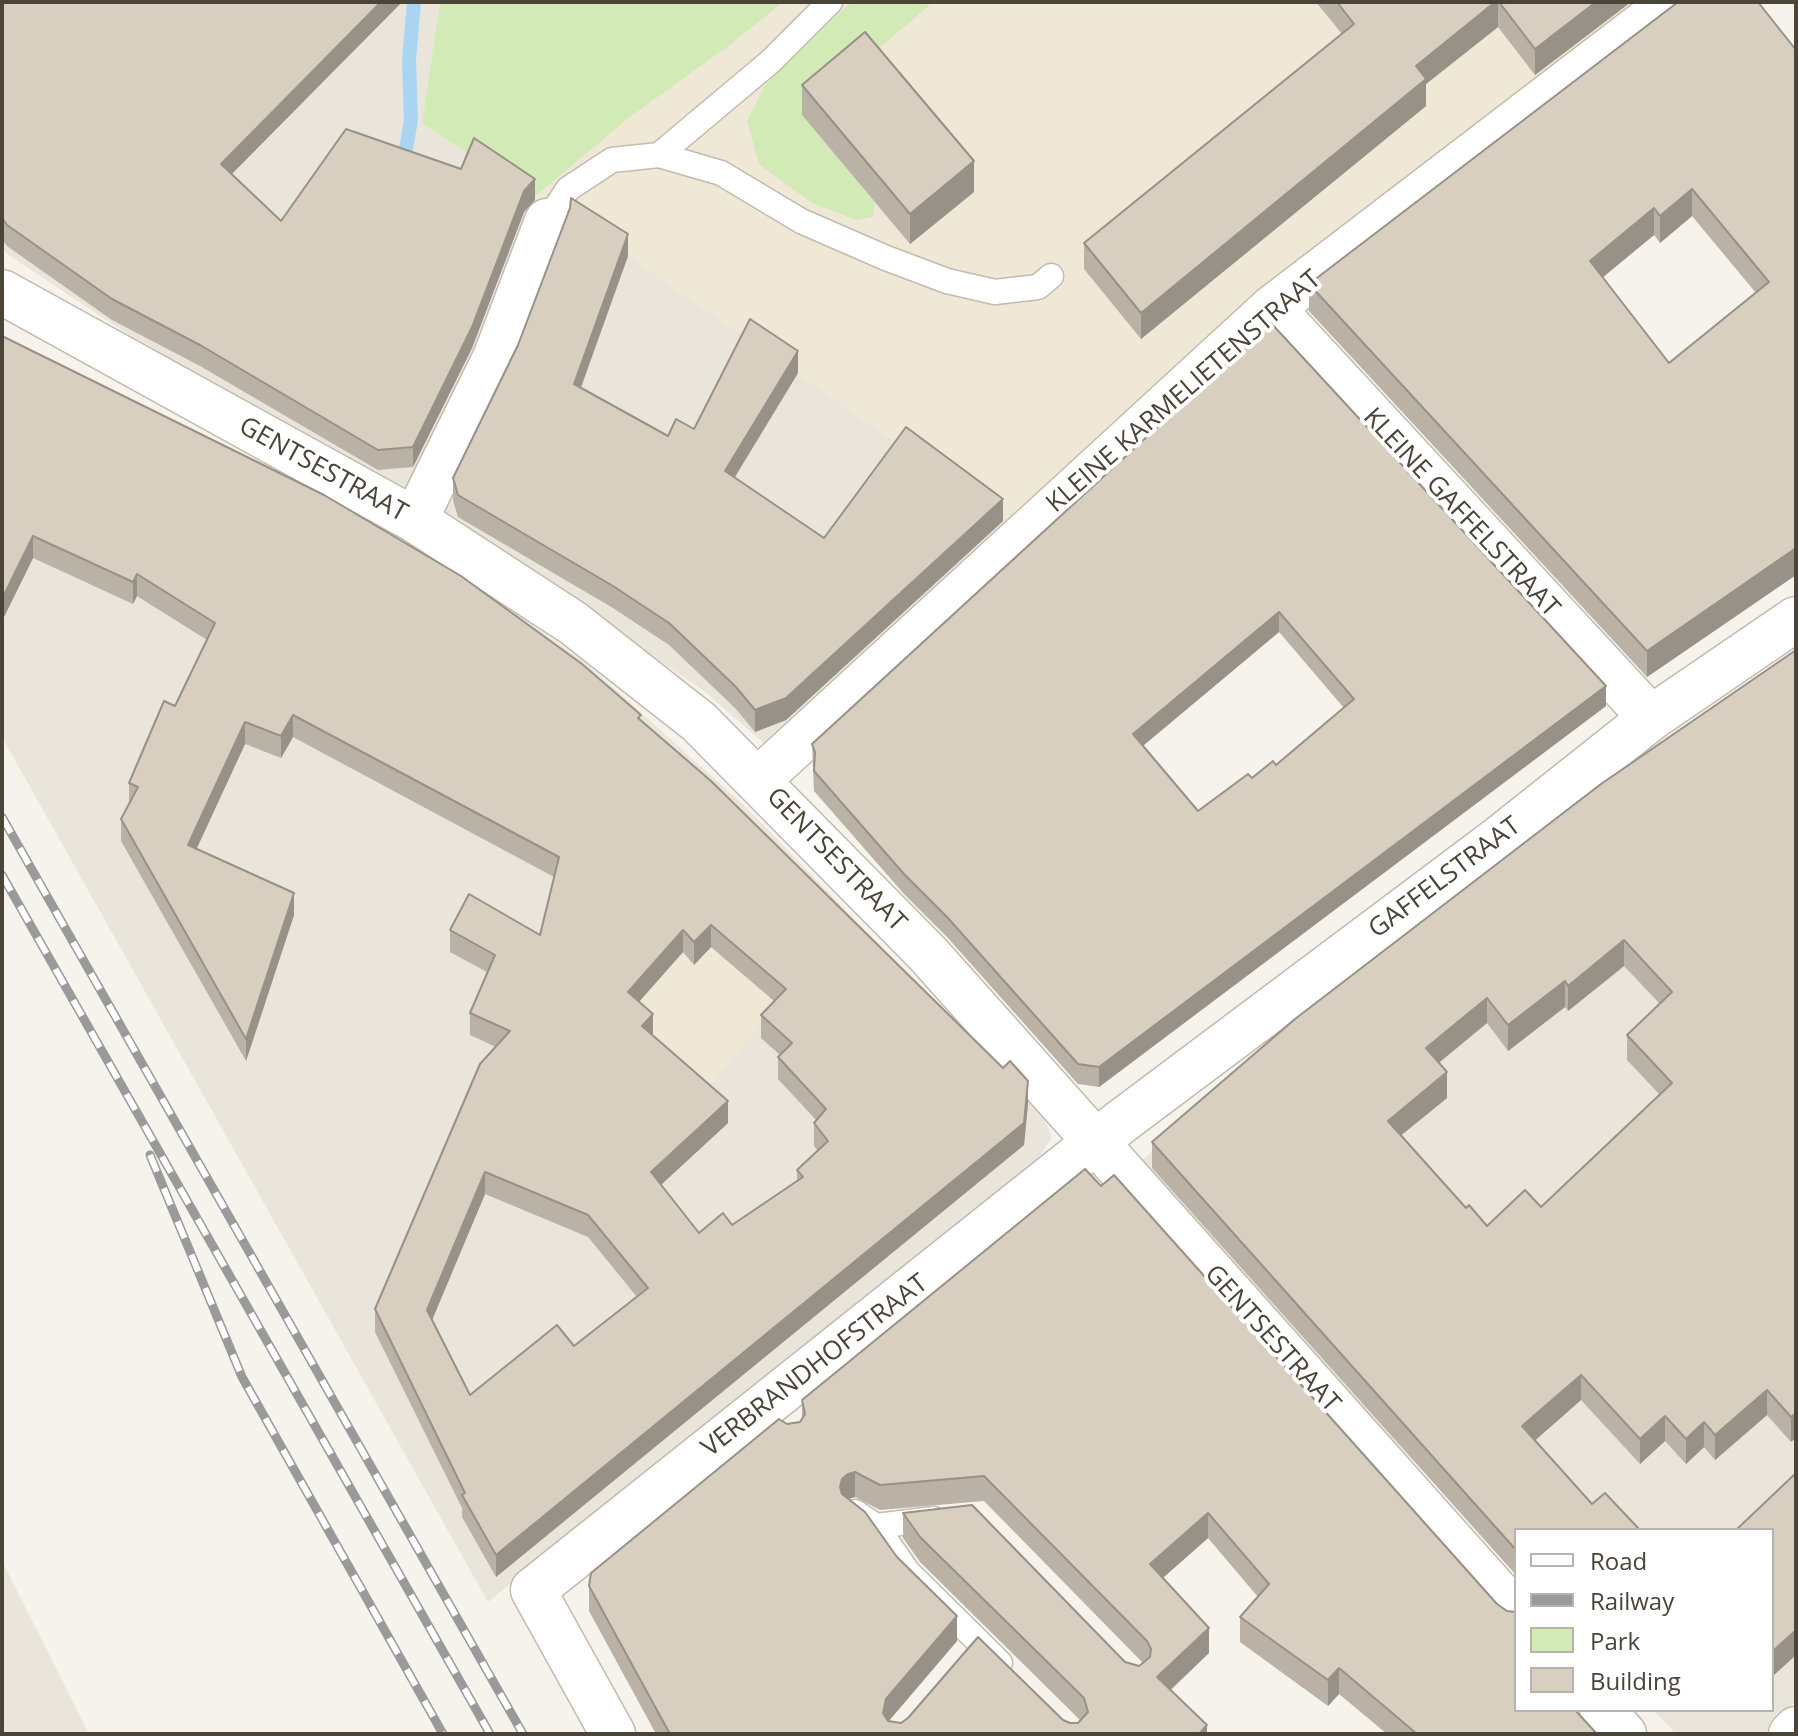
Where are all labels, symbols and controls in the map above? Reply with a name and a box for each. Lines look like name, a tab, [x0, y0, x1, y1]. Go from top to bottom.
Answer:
street label: KLEINE KARMELIETENSTRAAT	[1040, 264, 1328, 520]
street label: KLEINE GAFFELSTRAAT	[1356, 402, 1566, 624]
street label: GENTSESTRAAT	[233, 411, 413, 529]
street label: GENTSESTRAAT	[760, 782, 912, 938]
street label: GAFFELSTRAAT	[1363, 811, 1527, 945]
street label: GENTSESTRAAT	[1198, 1259, 1346, 1419]
street label: VERBRANDHOFSTRAAT	[696, 1268, 934, 1464]
legend	[1514, 1528, 1774, 1712]
text: Road	[1590, 1544, 1647, 1577]
text: Railway	[1590, 1584, 1674, 1617]
text: Park	[1590, 1624, 1640, 1657]
text: Building	[1590, 1664, 1681, 1697]

